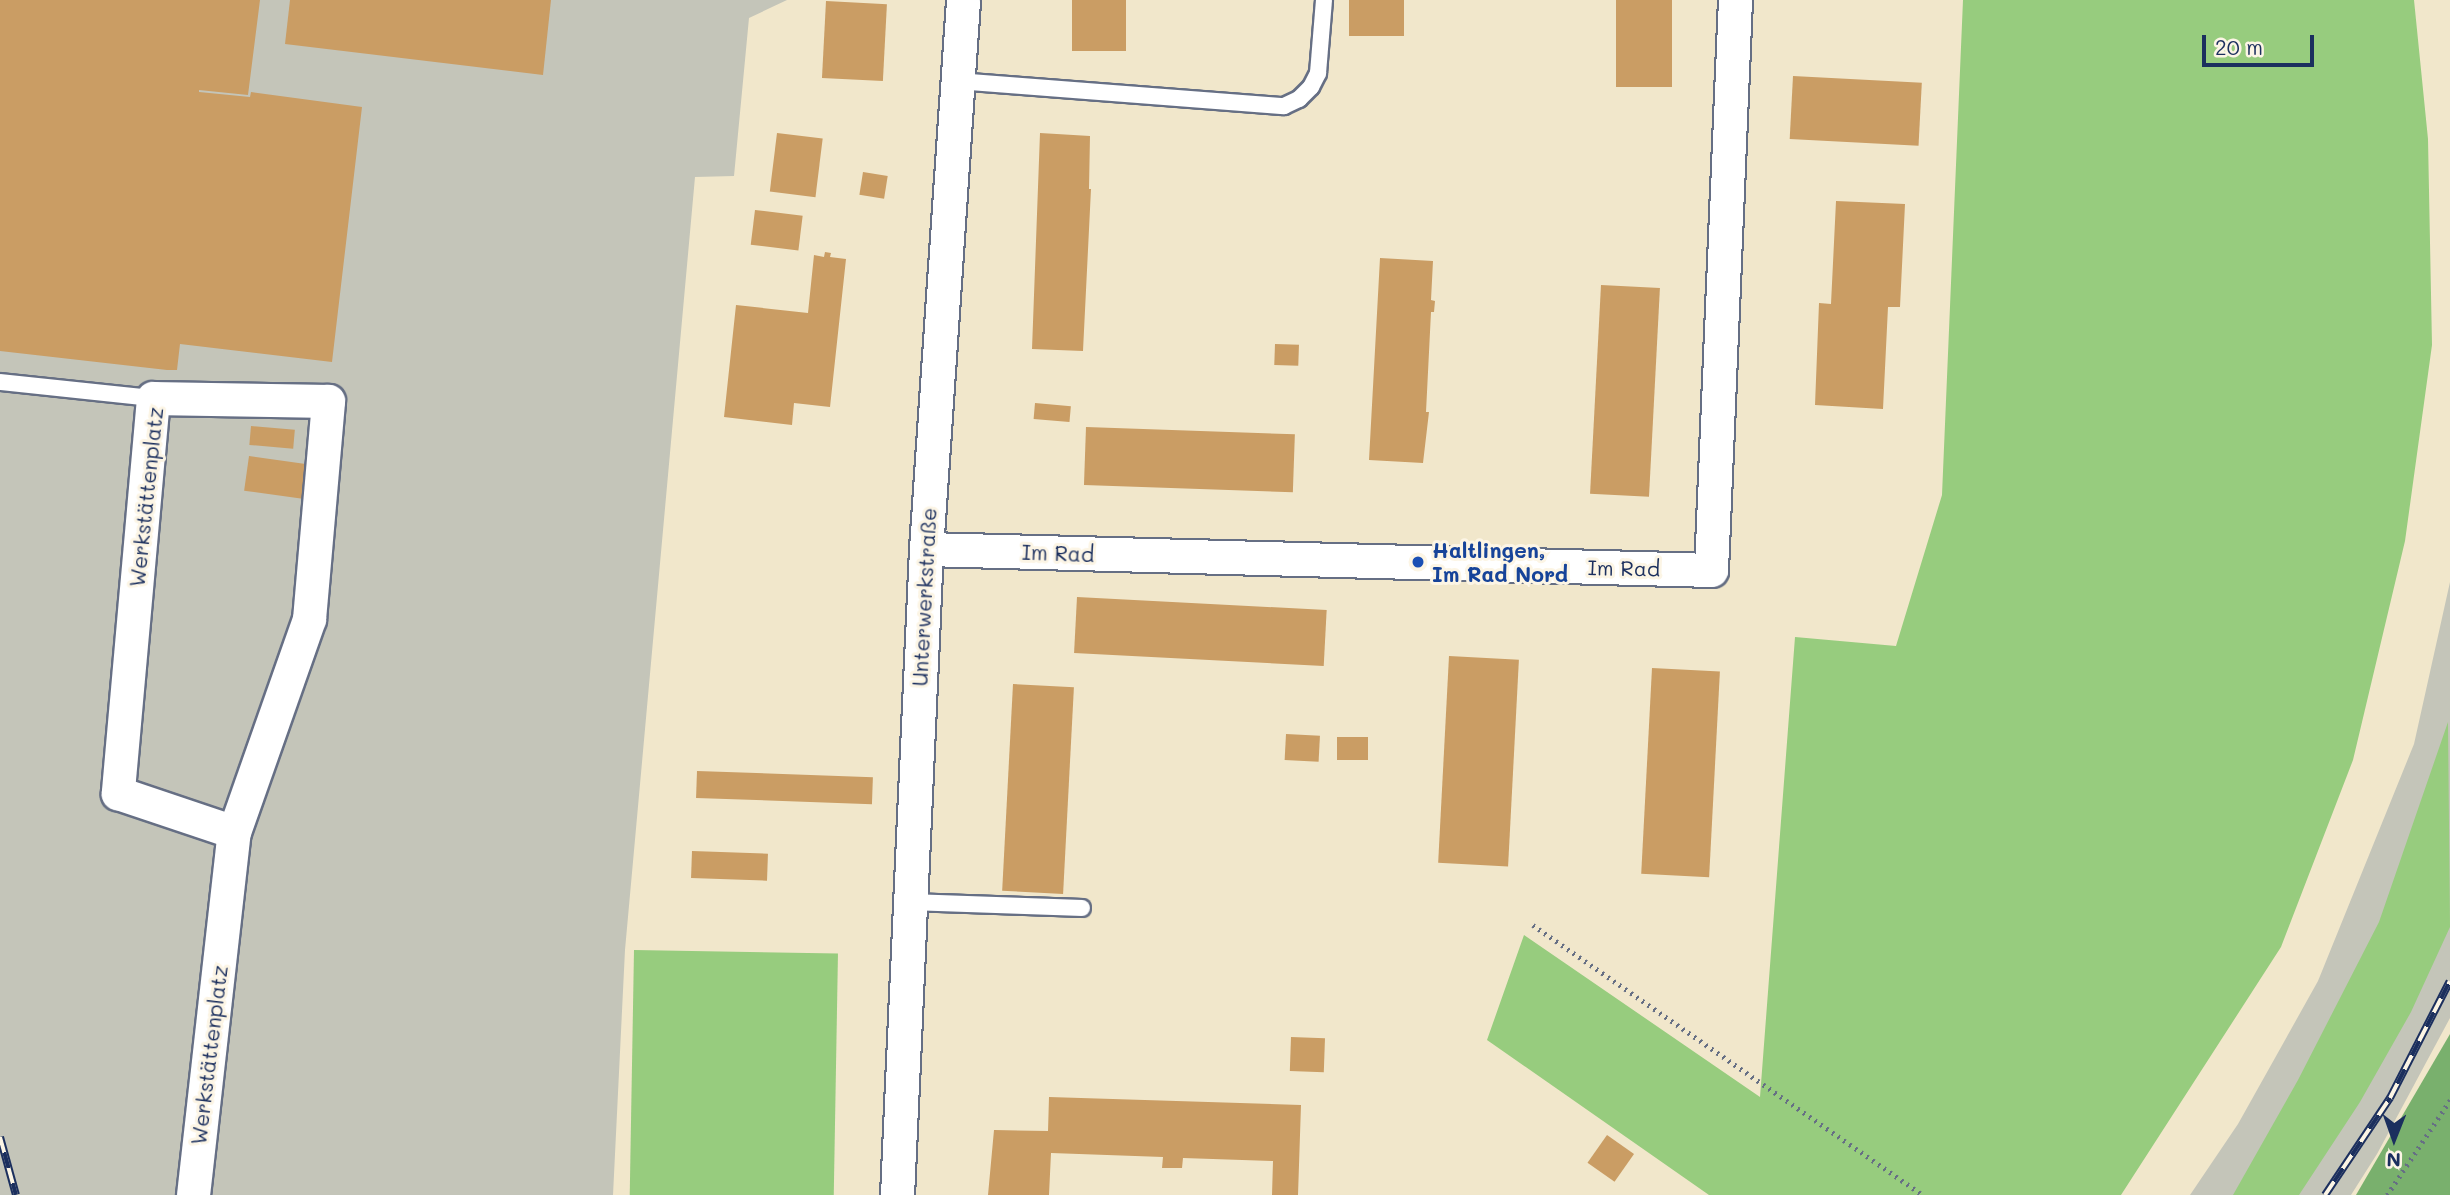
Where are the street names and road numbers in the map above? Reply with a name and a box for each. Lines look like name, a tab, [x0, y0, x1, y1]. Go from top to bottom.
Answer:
street label: Werkstättenplatz	[124, 406, 168, 588]
street label: Unterwerkstraße	[907, 507, 941, 687]
street label: Im Rad	[1021, 539, 1095, 567]
street label: Im Rad	[1588, 555, 1660, 581]
street label: Werkstättenplatz	[185, 964, 233, 1146]

